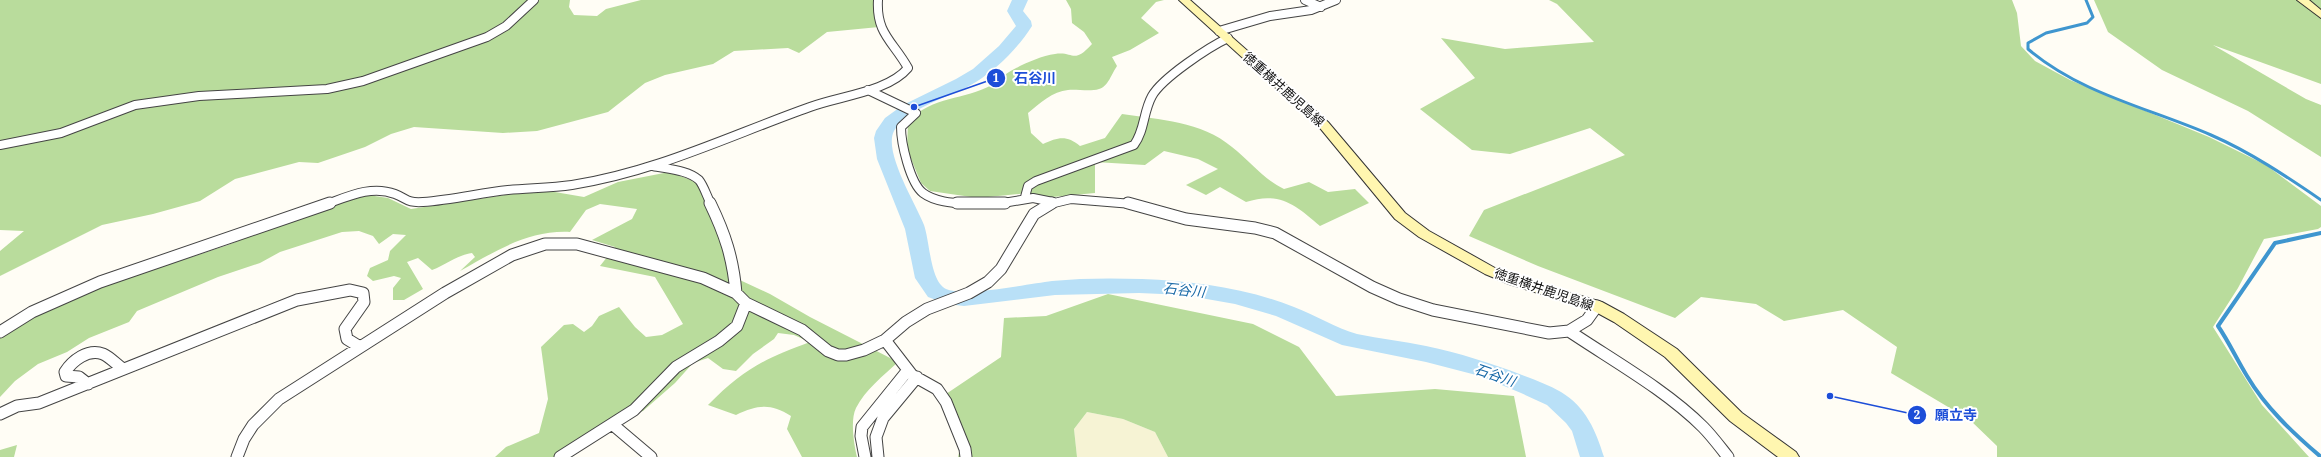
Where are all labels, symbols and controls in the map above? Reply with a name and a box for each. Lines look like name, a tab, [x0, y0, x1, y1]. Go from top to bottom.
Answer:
street label: 徳重横井鹿児島線	[1239, 48, 1329, 130]
callout: 石谷川	[986, 65, 1064, 91]
text: 石谷川	[1014, 68, 1056, 87]
text: 1	[993, 69, 1000, 86]
street label: 徳重横井鹿児島線	[1492, 264, 1596, 314]
water label: 石谷川	[1162, 278, 1208, 301]
water label: 石谷川	[1472, 359, 1520, 391]
callout: 願立寺	[1907, 402, 1985, 428]
text: 願立寺	[1935, 405, 1977, 424]
text: 2	[1914, 406, 1921, 423]

